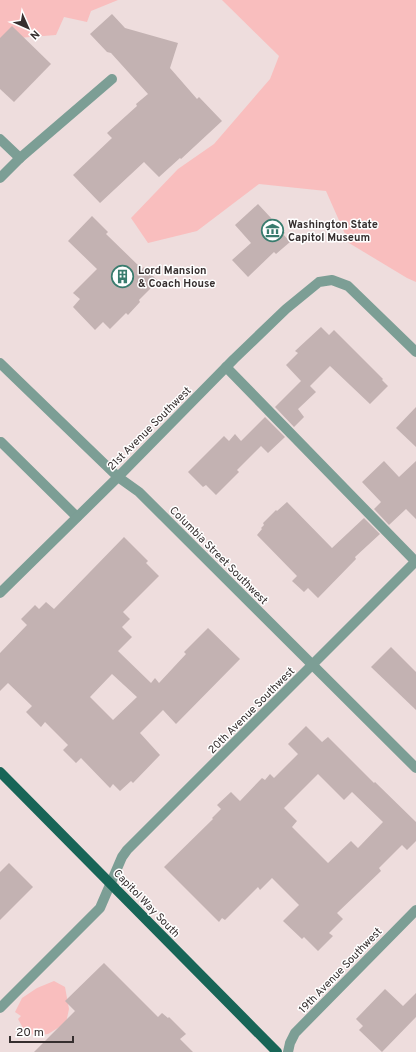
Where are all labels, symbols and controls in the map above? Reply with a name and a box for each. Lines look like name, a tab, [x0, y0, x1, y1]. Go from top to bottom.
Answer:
north arrow	[8, 8, 48, 48]
text: N	[27, 27, 42, 42]
museum icon: Washington State Capitol Museum	[259, 217, 285, 243]
place label: Washington State Capitol Museum	[288, 218, 378, 245]
building icon: Lord Mansion & Coach House	[109, 263, 135, 289]
place label: Lord Mansion & Coach House	[138, 264, 215, 291]
street label: 21st Avenue Southwest	[105, 384, 195, 474]
street label: Columbia Street Southwest	[166, 504, 270, 608]
street label: 20th Avenue Southwest	[205, 664, 298, 757]
street label: Capitol Way South	[110, 867, 182, 941]
street label: 19th Avenue Southwest	[296, 925, 385, 1016]
scale bar	[10, 1018, 73, 1044]
text: 20 m	[16, 1025, 44, 1041]

